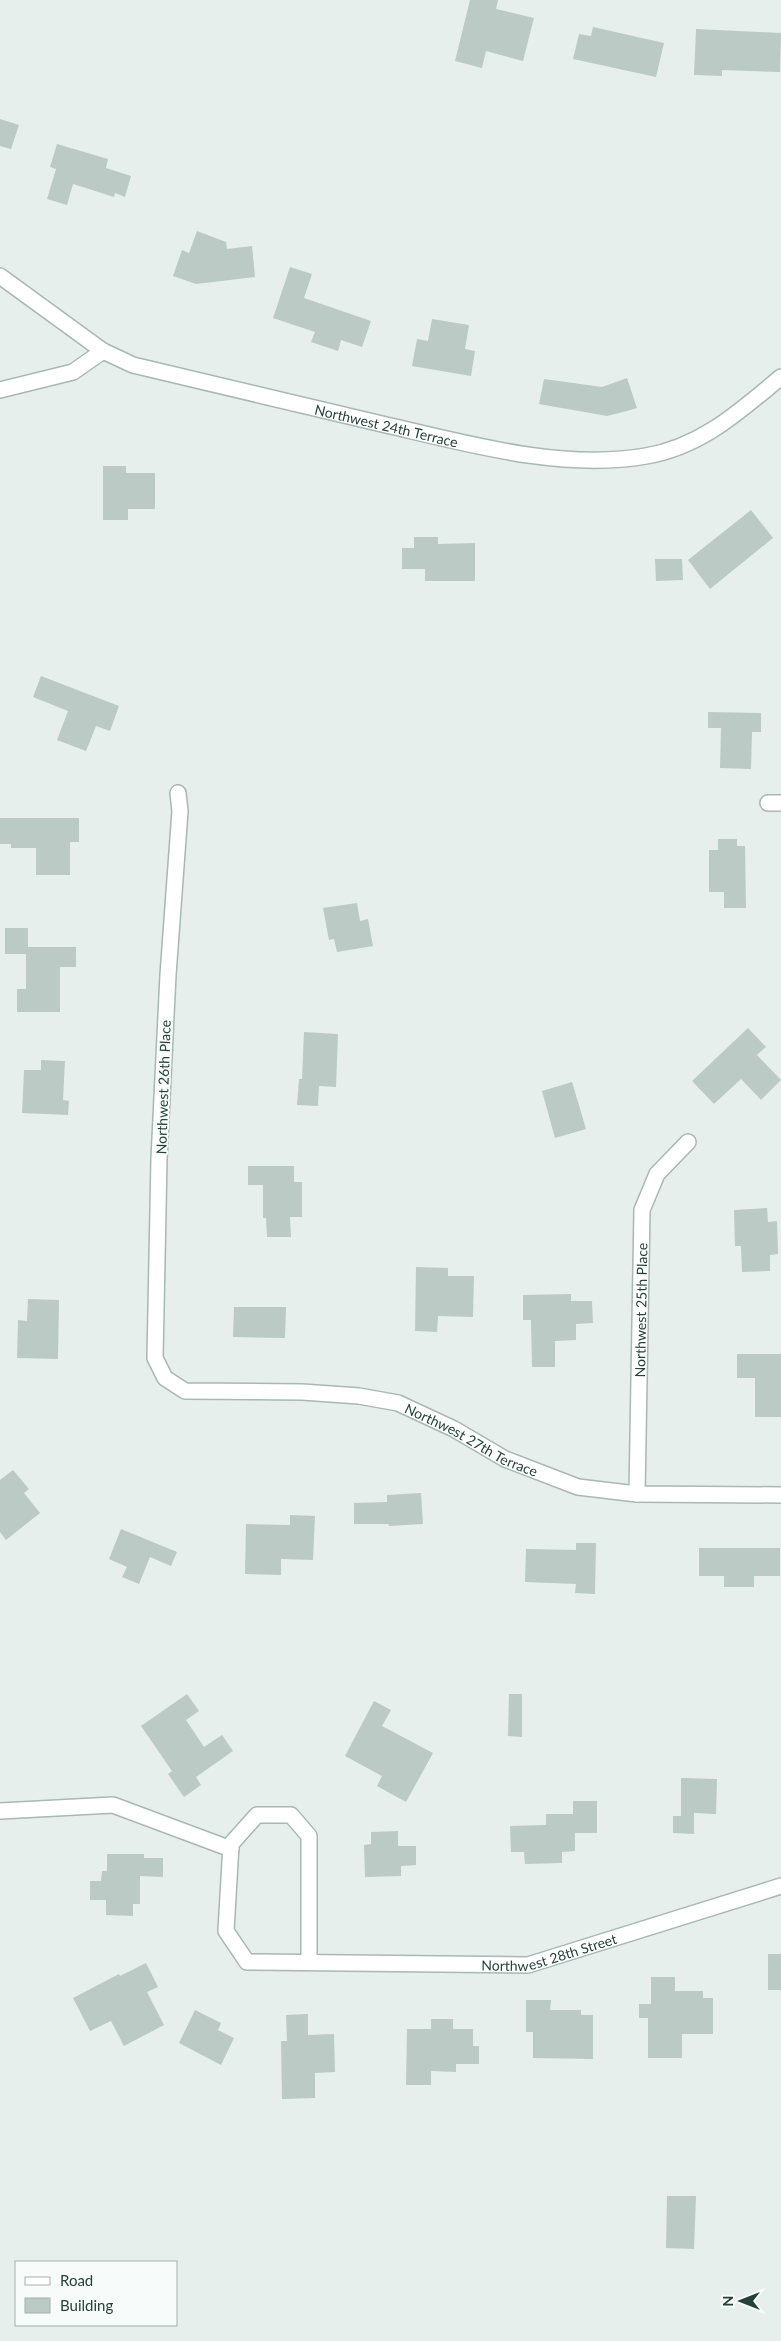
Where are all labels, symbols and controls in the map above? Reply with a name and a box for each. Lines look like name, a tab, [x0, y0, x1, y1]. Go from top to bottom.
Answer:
street label: Northwest 24th Terrace	[313, 400, 460, 450]
street label: Northwest 26th Place	[152, 1019, 174, 1155]
street label: Northwest 25th Place	[631, 1243, 650, 1378]
street label: Northwest 27th Terrace	[402, 1399, 540, 1479]
street label: Northwest 28th Street	[481, 1929, 619, 1974]
legend	[15, 2261, 178, 2326]
text: Road	[60, 2271, 93, 2289]
north arrow	[716, 2276, 766, 2326]
text: Building	[60, 2296, 113, 2314]
text: N	[719, 2296, 736, 2306]

